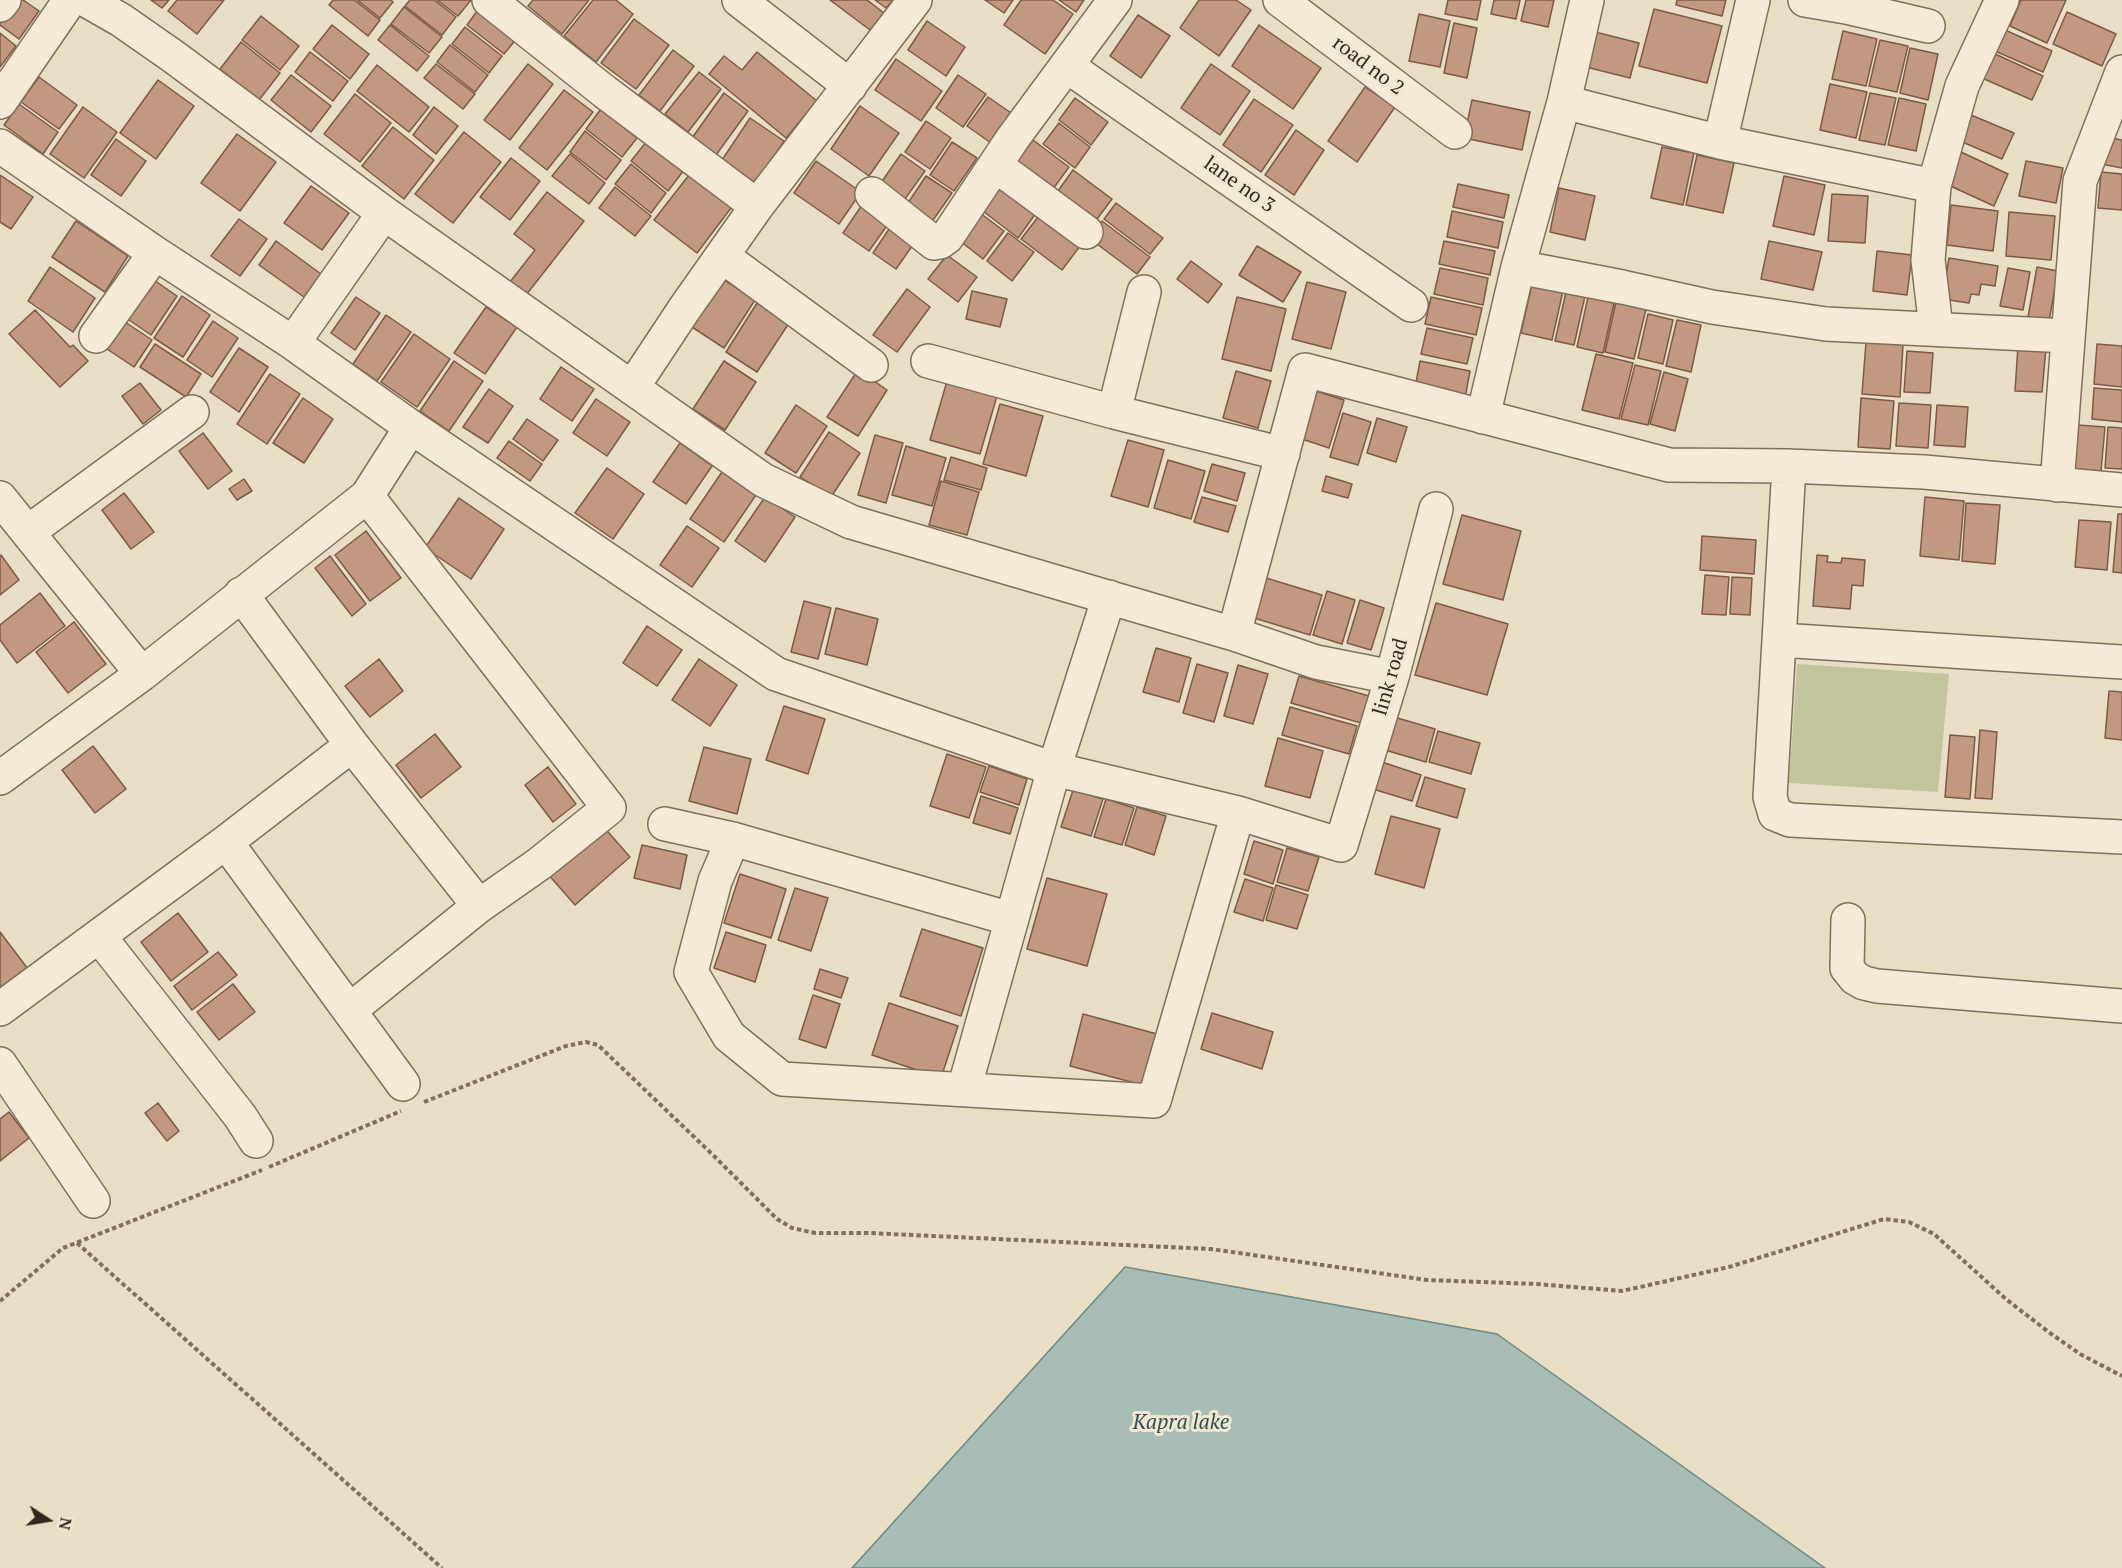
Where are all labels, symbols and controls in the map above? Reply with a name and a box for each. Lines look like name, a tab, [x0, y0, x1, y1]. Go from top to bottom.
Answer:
street label: road no 2	[1328, 31, 1408, 101]
street label: lane no 3	[1199, 152, 1279, 218]
street label: link road	[1369, 636, 1413, 718]
water label: Kapra lake	[1133, 1410, 1229, 1436]
north arrow	[18, 1490, 78, 1550]
text: N	[54, 1516, 78, 1532]

